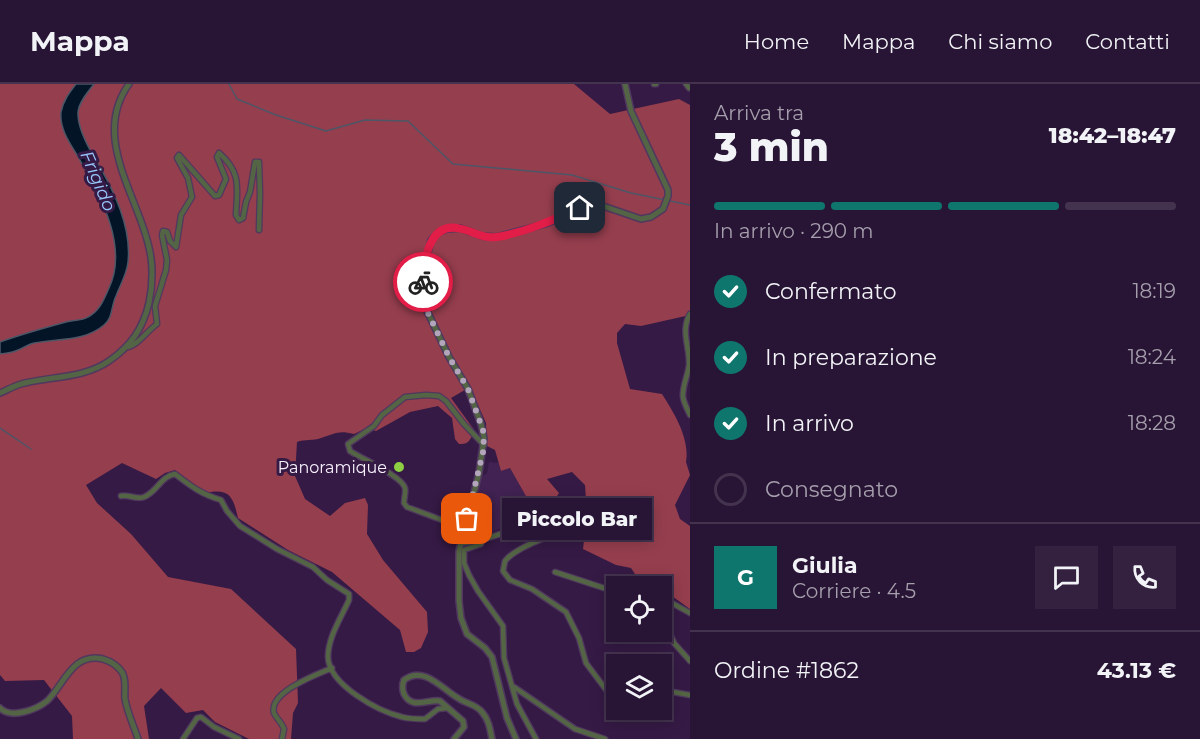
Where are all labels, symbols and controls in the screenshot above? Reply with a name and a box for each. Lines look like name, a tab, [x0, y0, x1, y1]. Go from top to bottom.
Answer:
text: Mappa	[30, 24, 130, 58]
text: Home	[744, 29, 809, 54]
text: Mappa	[842, 29, 915, 54]
text: Chi siamo	[948, 29, 1052, 54]
text: Contatti	[1085, 29, 1170, 54]
text: Arriva tra	[714, 101, 804, 125]
text: 18:42–18:47	[1049, 122, 1176, 149]
text: 3 min	[714, 123, 829, 171]
water label: Frigido	[75, 147, 121, 215]
pin	[554, 182, 605, 233]
icon: home	[563, 191, 596, 224]
text: In arrivo · 290 m	[714, 219, 874, 243]
courier	[393, 252, 453, 312]
icon: bike	[407, 266, 440, 299]
icon: check	[714, 275, 747, 308]
text: Confermato	[765, 278, 897, 305]
text: 18:19	[1132, 279, 1176, 303]
icon: check	[714, 341, 747, 374]
text: In preparazione	[765, 344, 937, 371]
text: 18:24	[1128, 345, 1176, 369]
icon: check	[714, 407, 747, 440]
text: In arrivo	[765, 410, 854, 437]
text: 18:28	[1128, 411, 1176, 435]
place label: Panoramique	[278, 458, 387, 477]
marker: Panoramique	[392, 460, 406, 474]
text: Consegnato	[765, 476, 898, 503]
pin	[441, 493, 492, 544]
callout: Piccolo Bar	[503, 498, 653, 540]
icon: bag	[450, 502, 483, 535]
text: Piccolo Bar	[517, 507, 637, 531]
button: chat	[1035, 546, 1098, 609]
button: phone	[1113, 546, 1176, 609]
text: Giulia	[792, 552, 858, 579]
text: G	[737, 564, 754, 591]
map controls	[606, 576, 672, 720]
button: locate	[606, 576, 672, 642]
text: Corriere · 4.5	[792, 579, 916, 603]
button: layers	[606, 654, 672, 720]
text: Ordine #1862	[714, 657, 859, 684]
text: 43.13 €	[1097, 657, 1176, 684]

